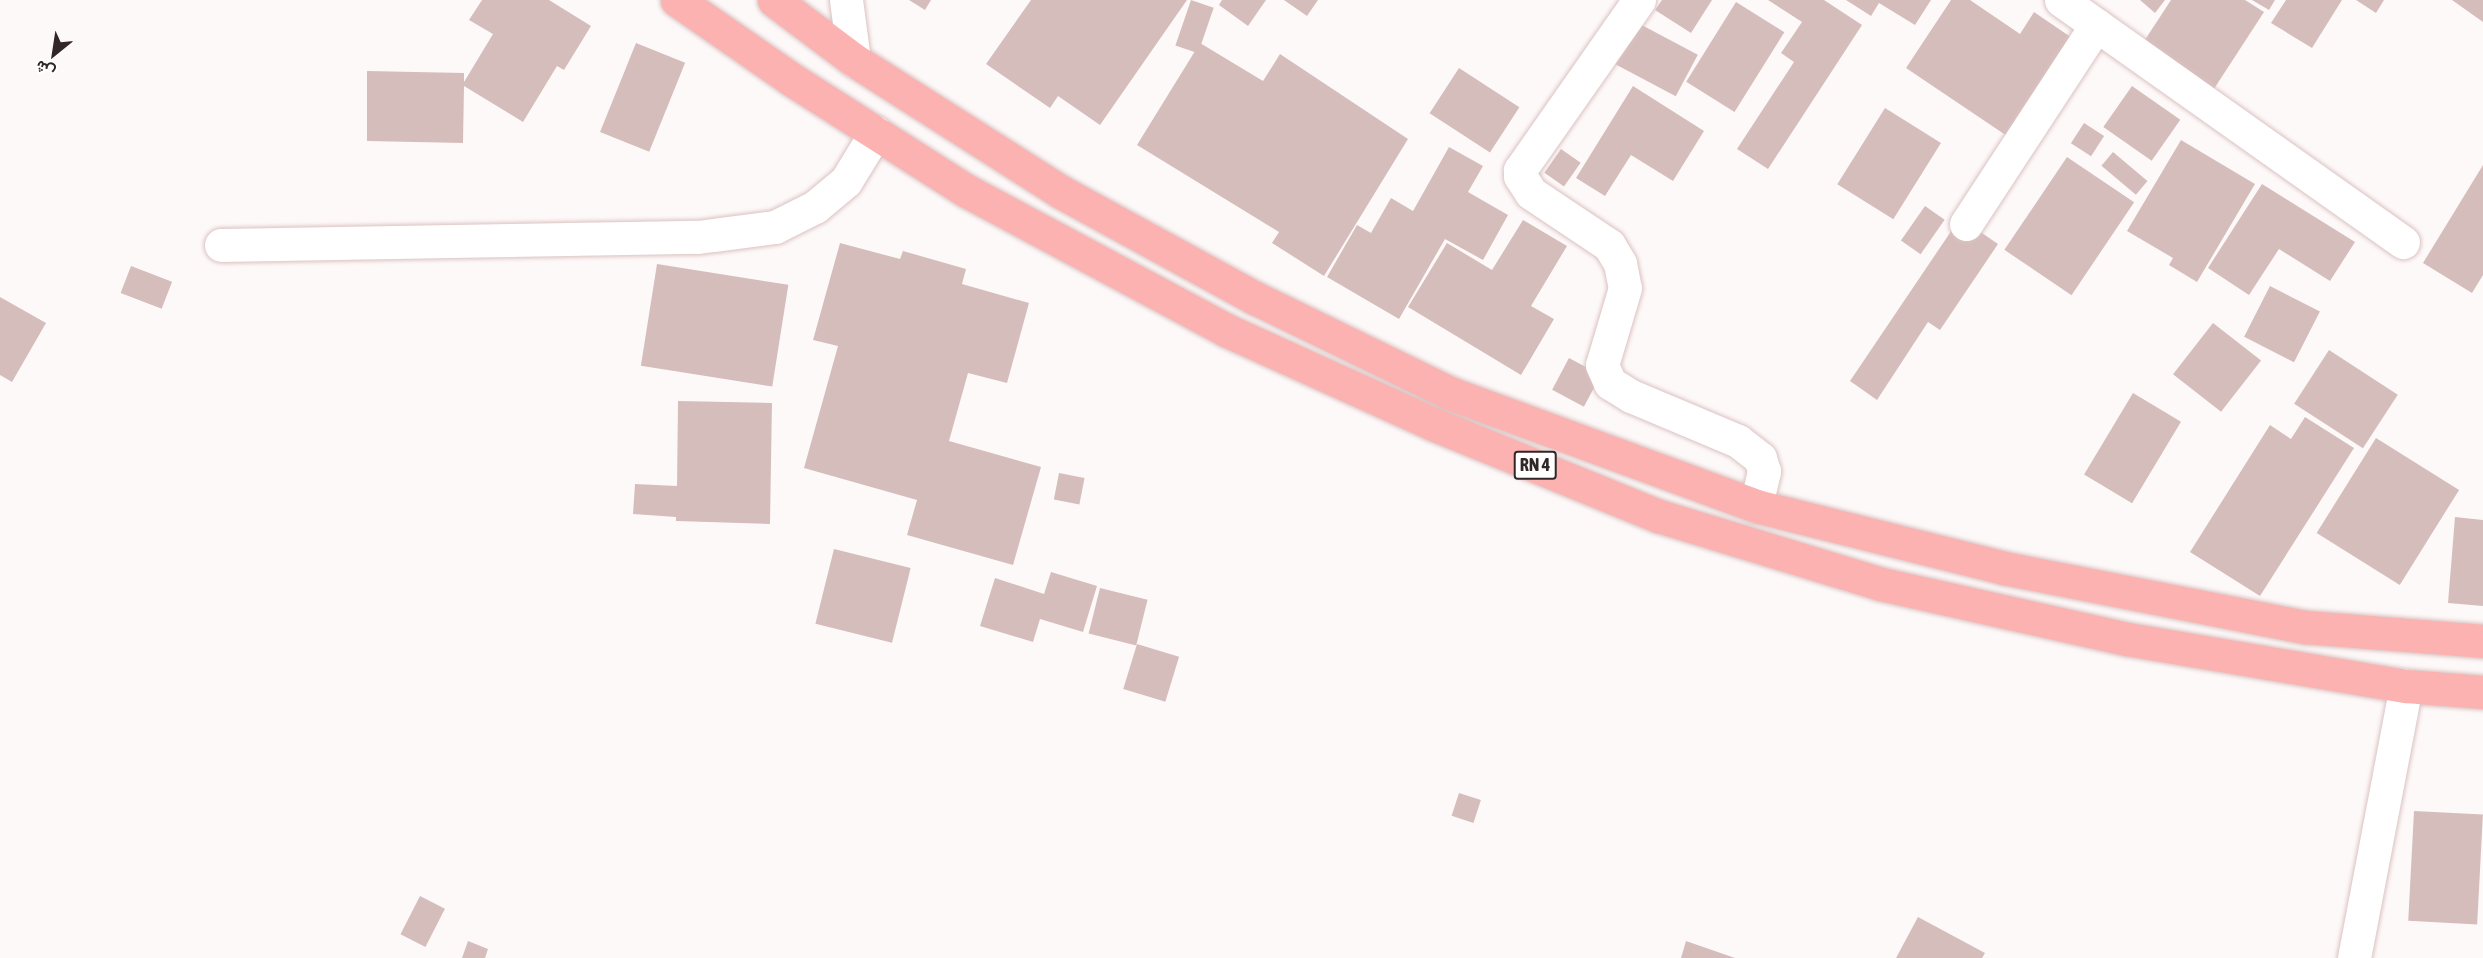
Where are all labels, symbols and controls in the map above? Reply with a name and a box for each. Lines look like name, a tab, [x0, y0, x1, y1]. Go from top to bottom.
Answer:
north arrow	[24, 24, 84, 84]
text: ش	[32, 57, 58, 82]
road number: RN 4	[1512, 450, 1558, 480]

